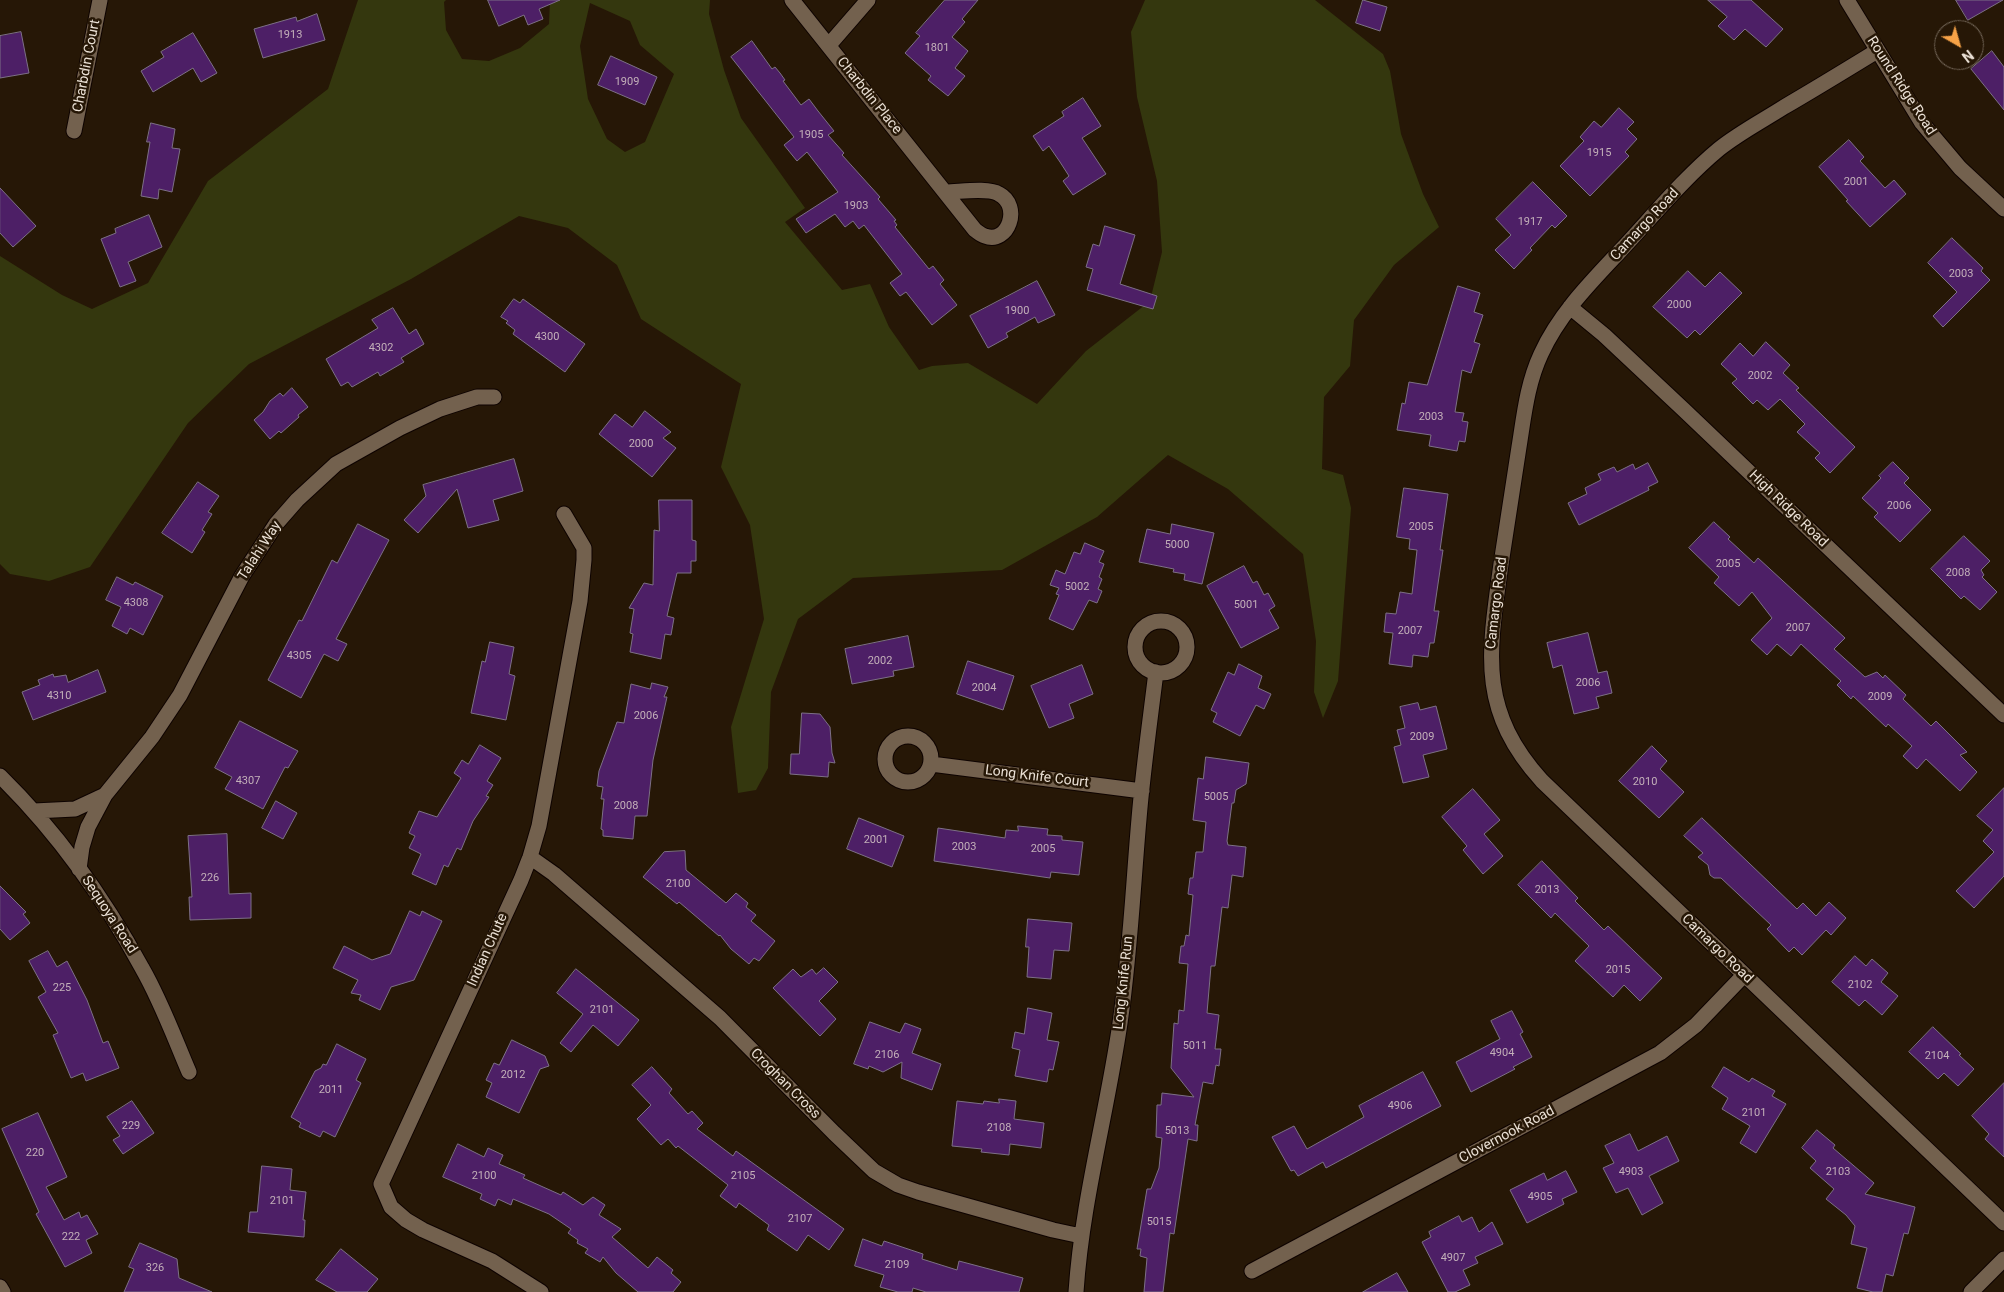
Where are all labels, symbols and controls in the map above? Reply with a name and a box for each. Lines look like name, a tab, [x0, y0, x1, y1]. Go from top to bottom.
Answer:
street label: Charbdin Court	[70, 18, 104, 114]
north arrow	[1934, 20, 1984, 70]
house number: 1913	[278, 28, 302, 42]
street label: Round Ridge Road	[1863, 34, 1939, 138]
house number: 1801	[925, 41, 949, 55]
text: N	[1959, 47, 1976, 65]
street label: Charbdin Place	[833, 54, 905, 138]
house number: 1909	[615, 75, 639, 89]
house number: 1905	[799, 128, 823, 142]
house number: 1915	[1587, 146, 1611, 160]
house number: 2001	[1844, 175, 1868, 189]
street label: Camargo Road	[1607, 185, 1683, 265]
house number: 1903	[844, 199, 868, 213]
house number: 1917	[1518, 215, 1542, 229]
house number: 2003	[1949, 267, 1973, 281]
house number: 2000	[1667, 298, 1691, 312]
house number: 1900	[1005, 304, 1029, 318]
house number: 4300	[535, 330, 559, 344]
house number: 4302	[369, 341, 393, 355]
house number: 2002	[1748, 369, 1772, 383]
house number: 2003	[1419, 410, 1443, 424]
house number: 2000	[629, 437, 653, 451]
street label: High Ridge Road	[1745, 467, 1831, 551]
house number: 2006	[1887, 499, 1911, 513]
street label: Talahi Way	[235, 518, 285, 584]
house number: 2005	[1409, 520, 1433, 534]
house number: 5000	[1165, 538, 1189, 552]
street label: Camargo Road	[1483, 556, 1511, 650]
house number: 2005	[1716, 557, 1740, 571]
house number: 2008	[1946, 566, 1970, 580]
house number: 5002	[1065, 580, 1089, 594]
house number: 4308	[124, 596, 148, 610]
house number: 5001	[1234, 598, 1258, 612]
house number: 2007	[1786, 621, 1810, 635]
house number: 2007	[1398, 624, 1422, 638]
house number: 4305	[287, 649, 311, 663]
house number: 2002	[868, 654, 892, 668]
house number: 2006	[1576, 676, 1600, 690]
house number: 2004	[972, 681, 996, 695]
house number: 4310	[47, 689, 71, 703]
house number: 2009	[1868, 690, 1892, 704]
house number: 2006	[634, 709, 658, 723]
house number: 2009	[1410, 730, 1434, 744]
street label: Long Knife Court	[984, 762, 1090, 792]
house number: 4307	[236, 774, 260, 788]
house number: 2010	[1633, 775, 1657, 789]
house number: 5005	[1204, 790, 1228, 804]
house number: 2008	[614, 799, 638, 813]
house number: 2001	[864, 833, 888, 847]
house number: 2003	[952, 840, 976, 854]
house number: 2005	[1031, 842, 1055, 856]
house number: 226	[201, 871, 219, 885]
street label: Sequoya Road	[78, 873, 140, 957]
house number: 2100	[666, 877, 690, 891]
house number: 2013	[1535, 883, 1559, 897]
street label: Indian Chute	[464, 911, 512, 989]
street label: Camargo Road	[1678, 911, 1756, 987]
street label: Long Knife Run	[1111, 935, 1137, 1031]
house number: 2015	[1606, 963, 1630, 977]
house number: 2102	[1848, 978, 1872, 992]
house number: 225	[53, 981, 71, 995]
house number: 2101	[590, 1003, 614, 1017]
house number: 5011	[1183, 1039, 1207, 1053]
street label: Croghan Cross	[746, 1045, 824, 1123]
house number: 4904	[1490, 1046, 1514, 1060]
house number: 2106	[875, 1048, 899, 1062]
house number: 2104	[1925, 1049, 1949, 1063]
house number: 2012	[501, 1068, 525, 1082]
house number: 2011	[319, 1083, 343, 1097]
house number: 4906	[1388, 1099, 1412, 1113]
street label: Clovernook Road	[1456, 1103, 1558, 1167]
house number: 2101	[1742, 1106, 1766, 1120]
house number: 229	[122, 1119, 140, 1133]
house number: 2108	[987, 1121, 1011, 1135]
house number: 5013	[1165, 1124, 1189, 1138]
house number: 220	[26, 1146, 44, 1160]
house number: 4903	[1619, 1165, 1643, 1179]
house number: 2103	[1826, 1165, 1850, 1179]
house number: 2100	[472, 1169, 496, 1183]
house number: 2105	[731, 1169, 755, 1183]
house number: 4905	[1528, 1190, 1552, 1204]
house number: 2101	[270, 1194, 294, 1208]
house number: 2107	[788, 1212, 812, 1226]
house number: 5015	[1147, 1215, 1171, 1229]
house number: 222	[62, 1230, 80, 1244]
house number: 4907	[1441, 1251, 1465, 1265]
house number: 2109	[885, 1258, 909, 1272]
house number: 326	[146, 1261, 164, 1275]

